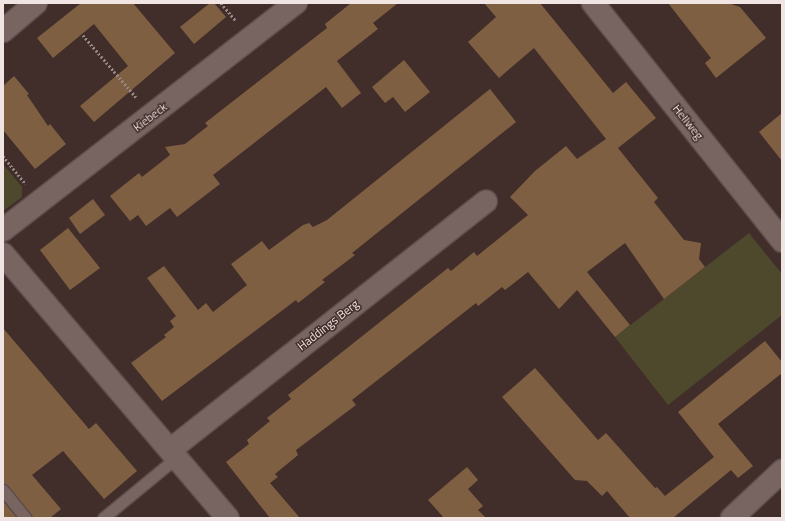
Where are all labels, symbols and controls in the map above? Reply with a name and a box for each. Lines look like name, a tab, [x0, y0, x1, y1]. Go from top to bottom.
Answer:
street label: Kiebeck	[130, 100, 170, 134]
street label: Hellweg	[670, 102, 706, 142]
street label: Haddings Berg	[294, 297, 362, 353]

